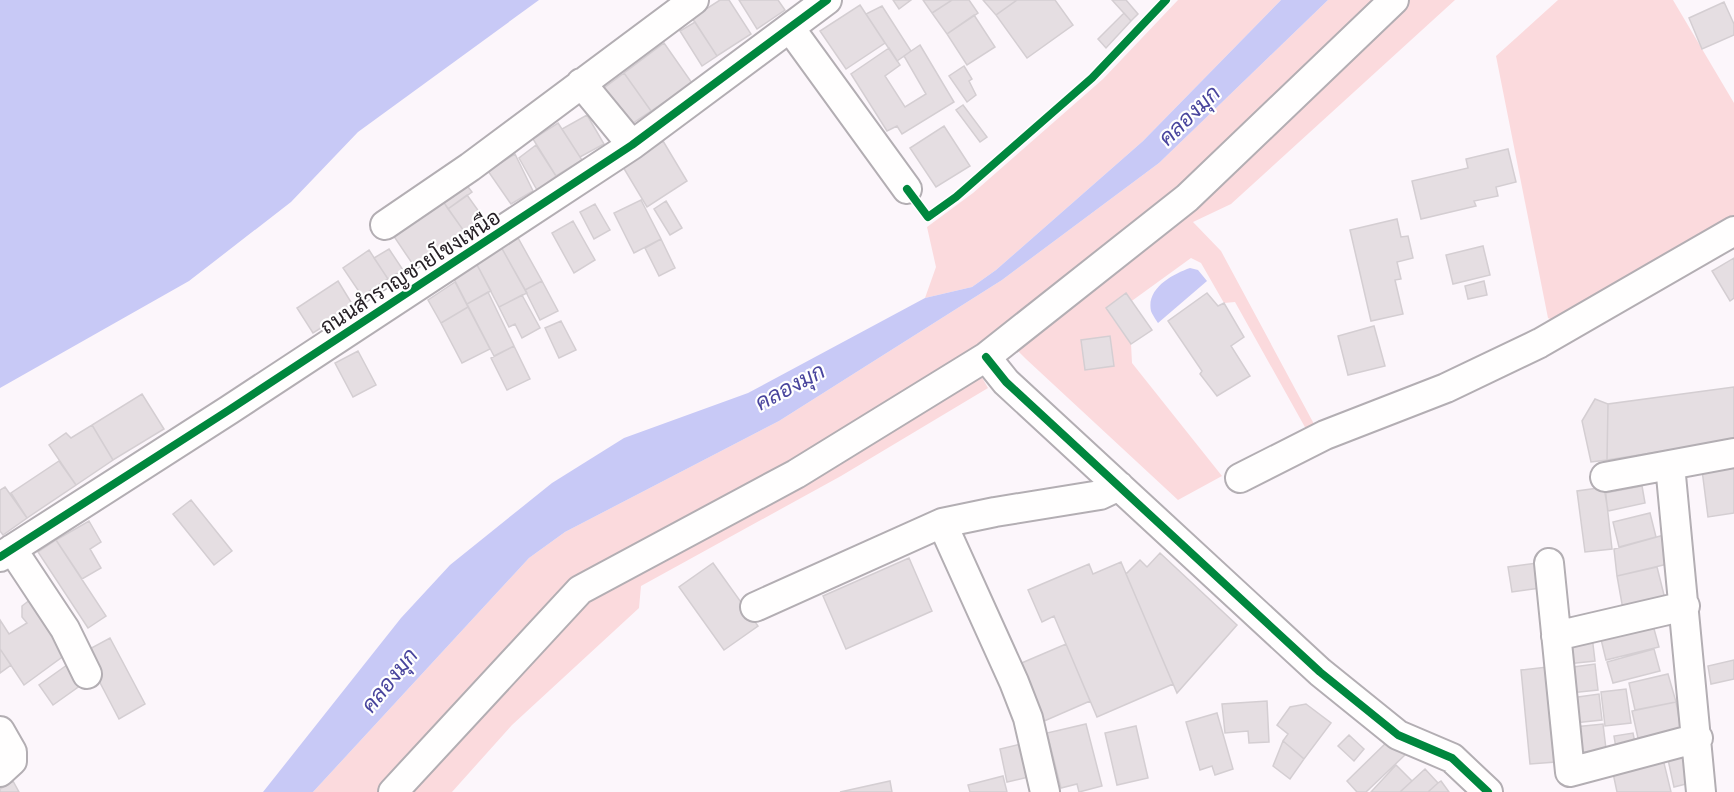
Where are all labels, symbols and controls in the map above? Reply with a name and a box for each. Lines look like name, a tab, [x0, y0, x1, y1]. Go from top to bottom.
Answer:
water label: คลองมุก	[1150, 76, 1227, 153]
street label: ถนนสำราญชายโขงเหนือ	[313, 200, 505, 340]
water label: คลองมุก	[748, 353, 830, 418]
water label: คลองมุก	[352, 639, 425, 719]

